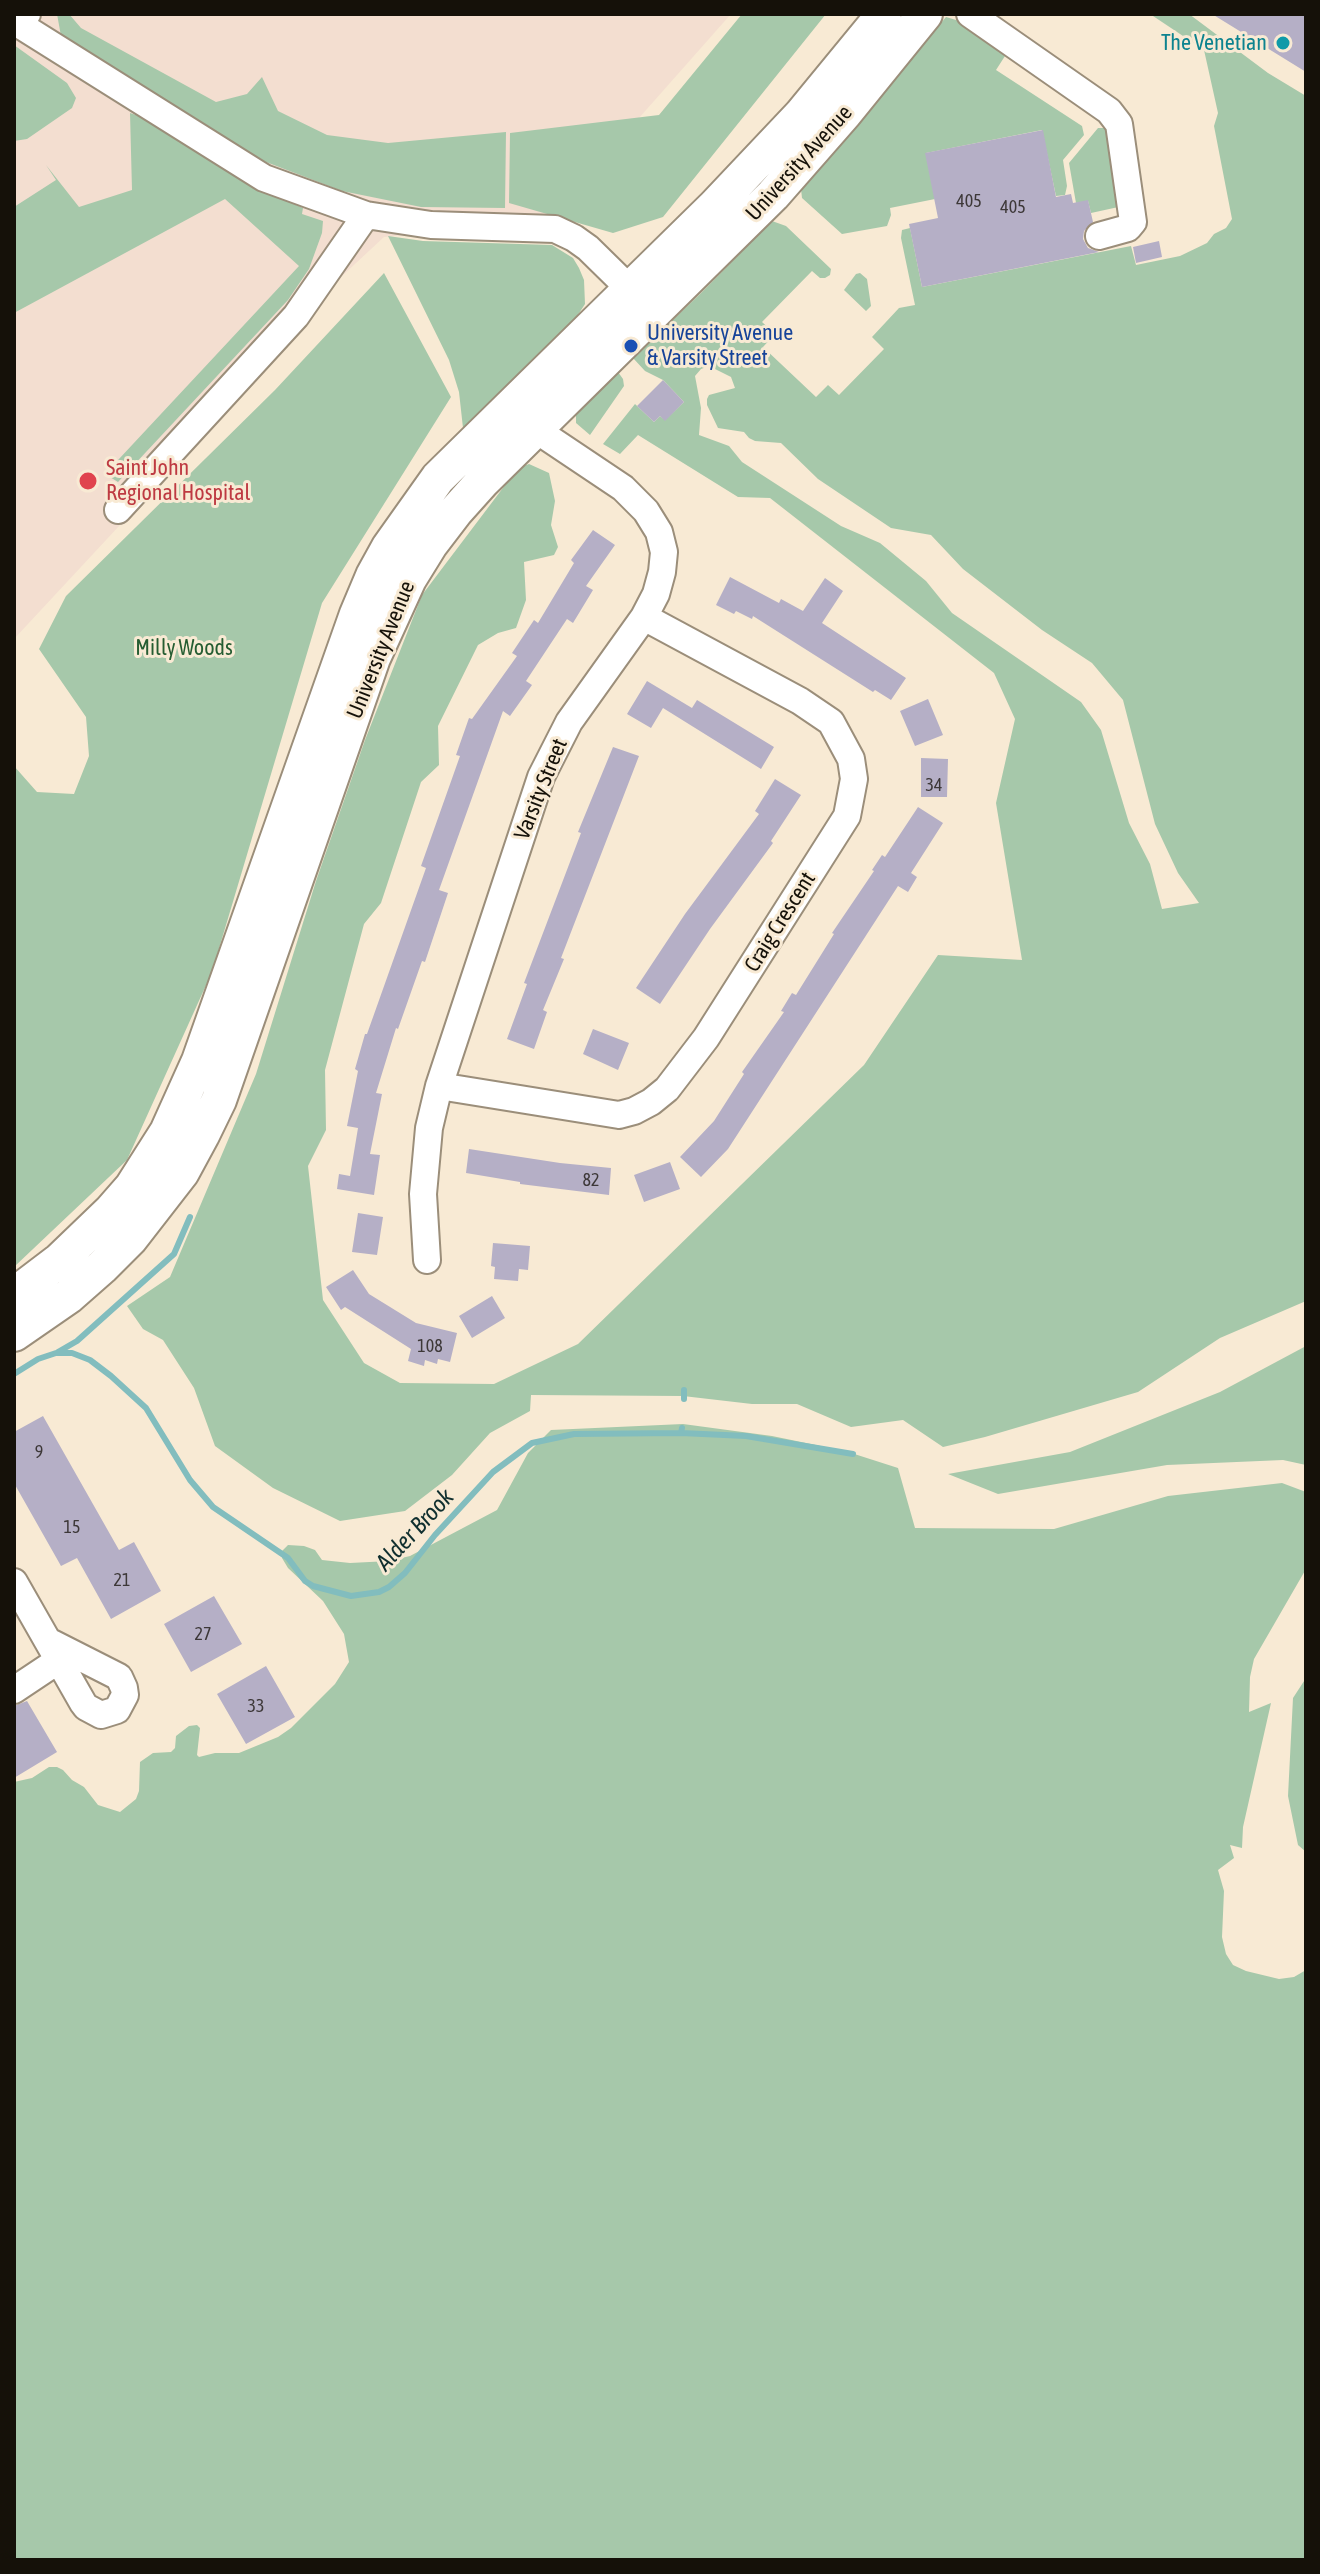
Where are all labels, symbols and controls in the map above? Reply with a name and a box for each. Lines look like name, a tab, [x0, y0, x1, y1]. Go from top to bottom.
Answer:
place label: The Venetian	[1161, 30, 1267, 56]
marker: The Venetian	[1274, 34, 1292, 52]
street label: University Avenue	[740, 100, 858, 226]
house number: 405	[956, 190, 982, 212]
house number: 405	[1000, 196, 1026, 218]
place label: University Avenue & Varsity Street	[647, 320, 793, 372]
marker: University Avenue & Varsity Street	[622, 337, 640, 355]
place label: Saint John Regional Hospital	[106, 455, 250, 506]
marker: Saint John Regional Hospital	[77, 470, 99, 492]
street label: University Avenue	[341, 577, 421, 723]
park label: Milly Woods	[135, 635, 233, 661]
street label: Varsity Street	[509, 735, 573, 843]
house number: 34	[926, 774, 942, 796]
street label: Craig Crescent	[739, 867, 821, 977]
house number: 82	[583, 1169, 599, 1191]
house number: 108	[417, 1335, 443, 1357]
house number: 9	[35, 1441, 43, 1463]
water label: Alder Brook	[370, 1483, 460, 1577]
house number: 15	[64, 1516, 80, 1538]
house number: 21	[114, 1569, 130, 1591]
house number: 27	[195, 1623, 211, 1645]
house number: 33	[248, 1695, 264, 1717]

